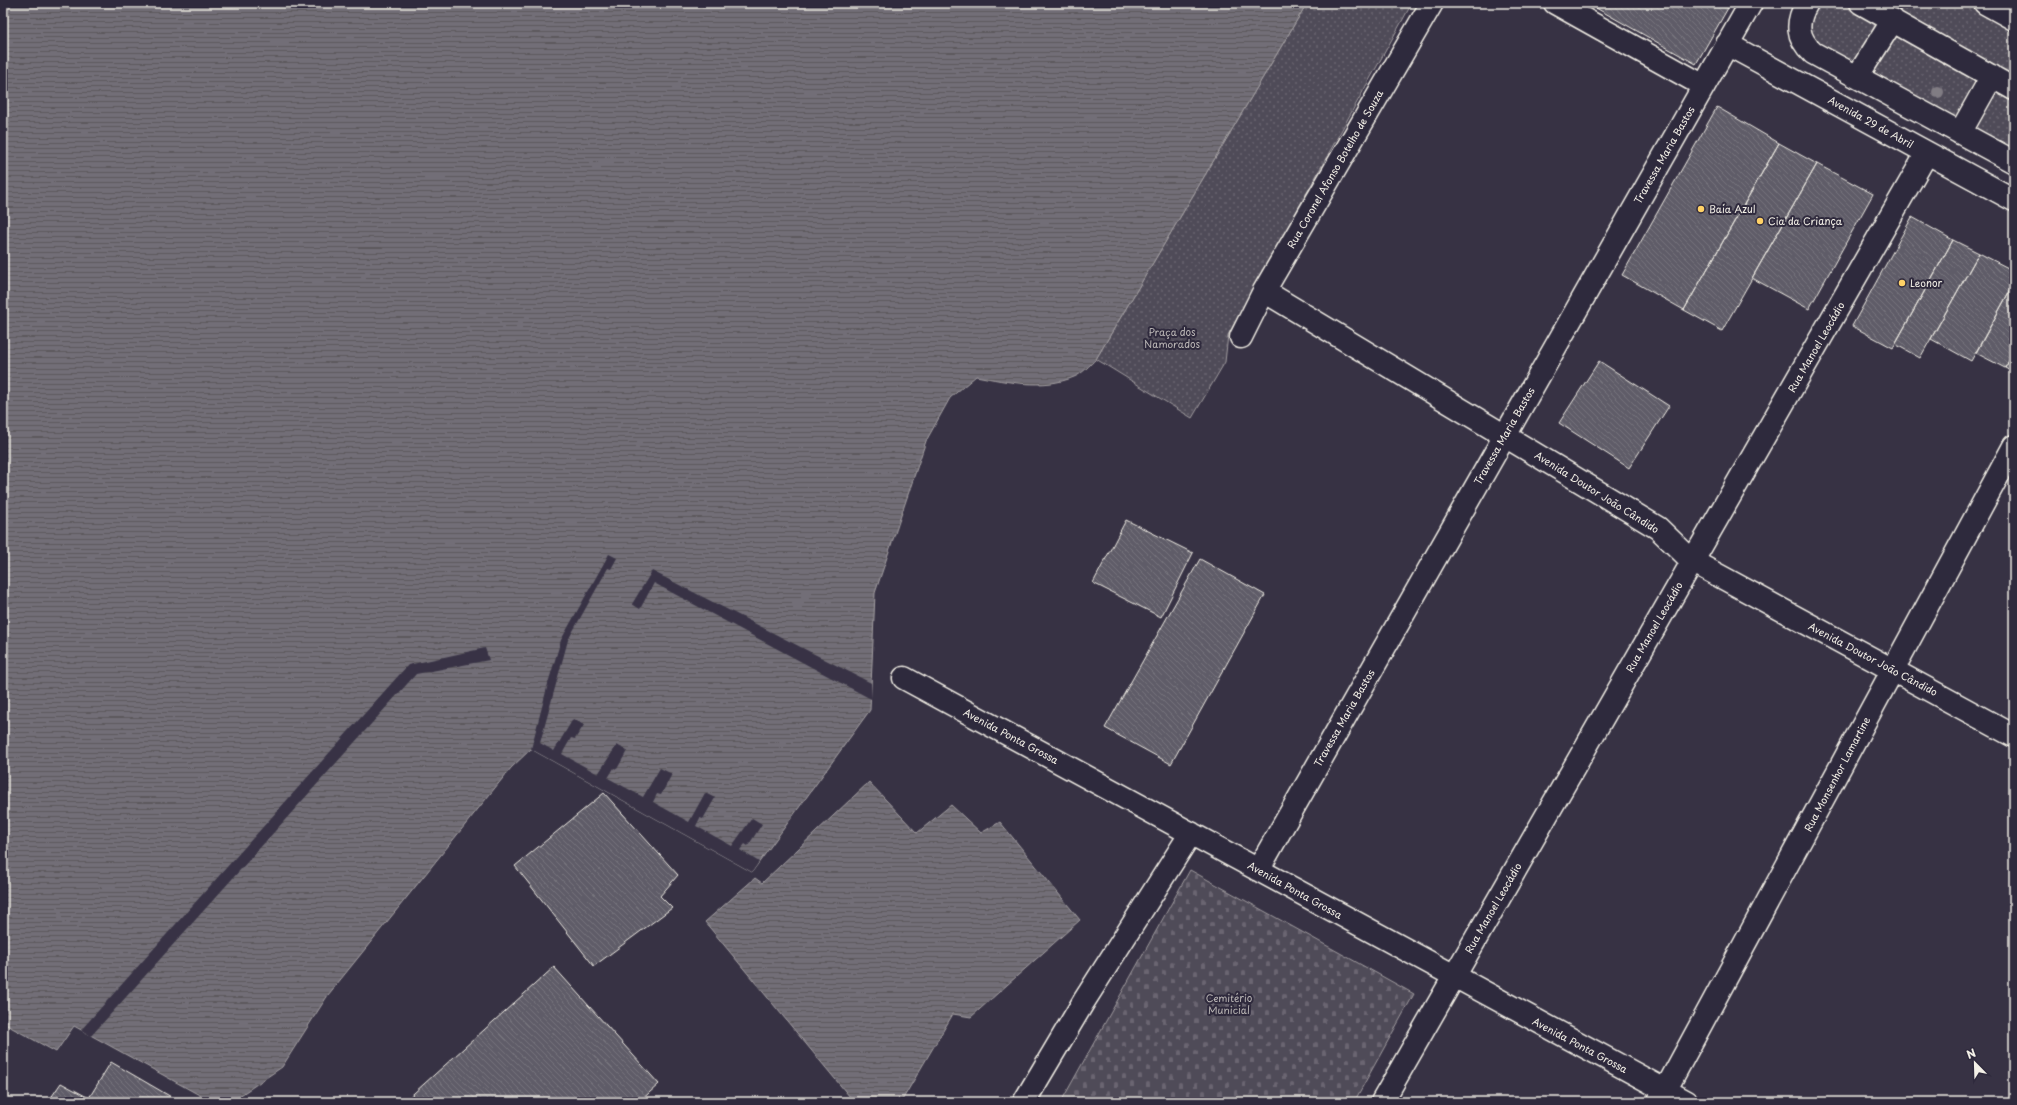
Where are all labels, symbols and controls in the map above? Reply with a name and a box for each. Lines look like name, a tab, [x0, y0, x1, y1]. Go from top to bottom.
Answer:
street label: Rua Coronel Afonso Botelho de Souza	[1283, 86, 1387, 251]
street label: Avenida 29 de Abril	[1826, 92, 1917, 151]
street label: Travessa Maria Bastos	[1630, 103, 1698, 206]
place label: Baía Azul	[1709, 201, 1756, 216]
marker: Baía Azul	[1696, 204, 1706, 214]
place label: Cia da Criança	[1768, 213, 1843, 228]
marker: Cia da Criança	[1755, 216, 1765, 226]
place label: Leonor	[1910, 275, 1943, 290]
marker: Leonor	[1897, 278, 1907, 288]
street label: Rua Manoel Leocádio	[1784, 298, 1848, 395]
park label: Praça dos Namorados	[1144, 324, 1200, 351]
street label: Travessa Maria Bastos	[1470, 384, 1538, 487]
street label: Avenida Doutor João Cândido	[1532, 447, 1663, 536]
street label: Rua Manoel Leocádio	[1622, 578, 1686, 675]
street label: Avenida Doutor João Cândido	[1806, 618, 1941, 699]
street label: Travessa Maria Bastos	[1310, 666, 1378, 769]
street label: Avenida Ponta Grossa	[961, 704, 1062, 767]
street label: Rua Monsenhor Lamartine	[1800, 713, 1874, 834]
street label: Avenida Ponta Grossa	[1245, 857, 1346, 922]
street label: Rua Manoel Leocádio	[1461, 859, 1525, 956]
park label: Cemitério Municial	[1206, 990, 1253, 1017]
street label: Avenida Ponta Grossa	[1530, 1013, 1631, 1076]
north arrow	[1955, 1043, 1995, 1083]
text: N	[1964, 1044, 1978, 1063]

